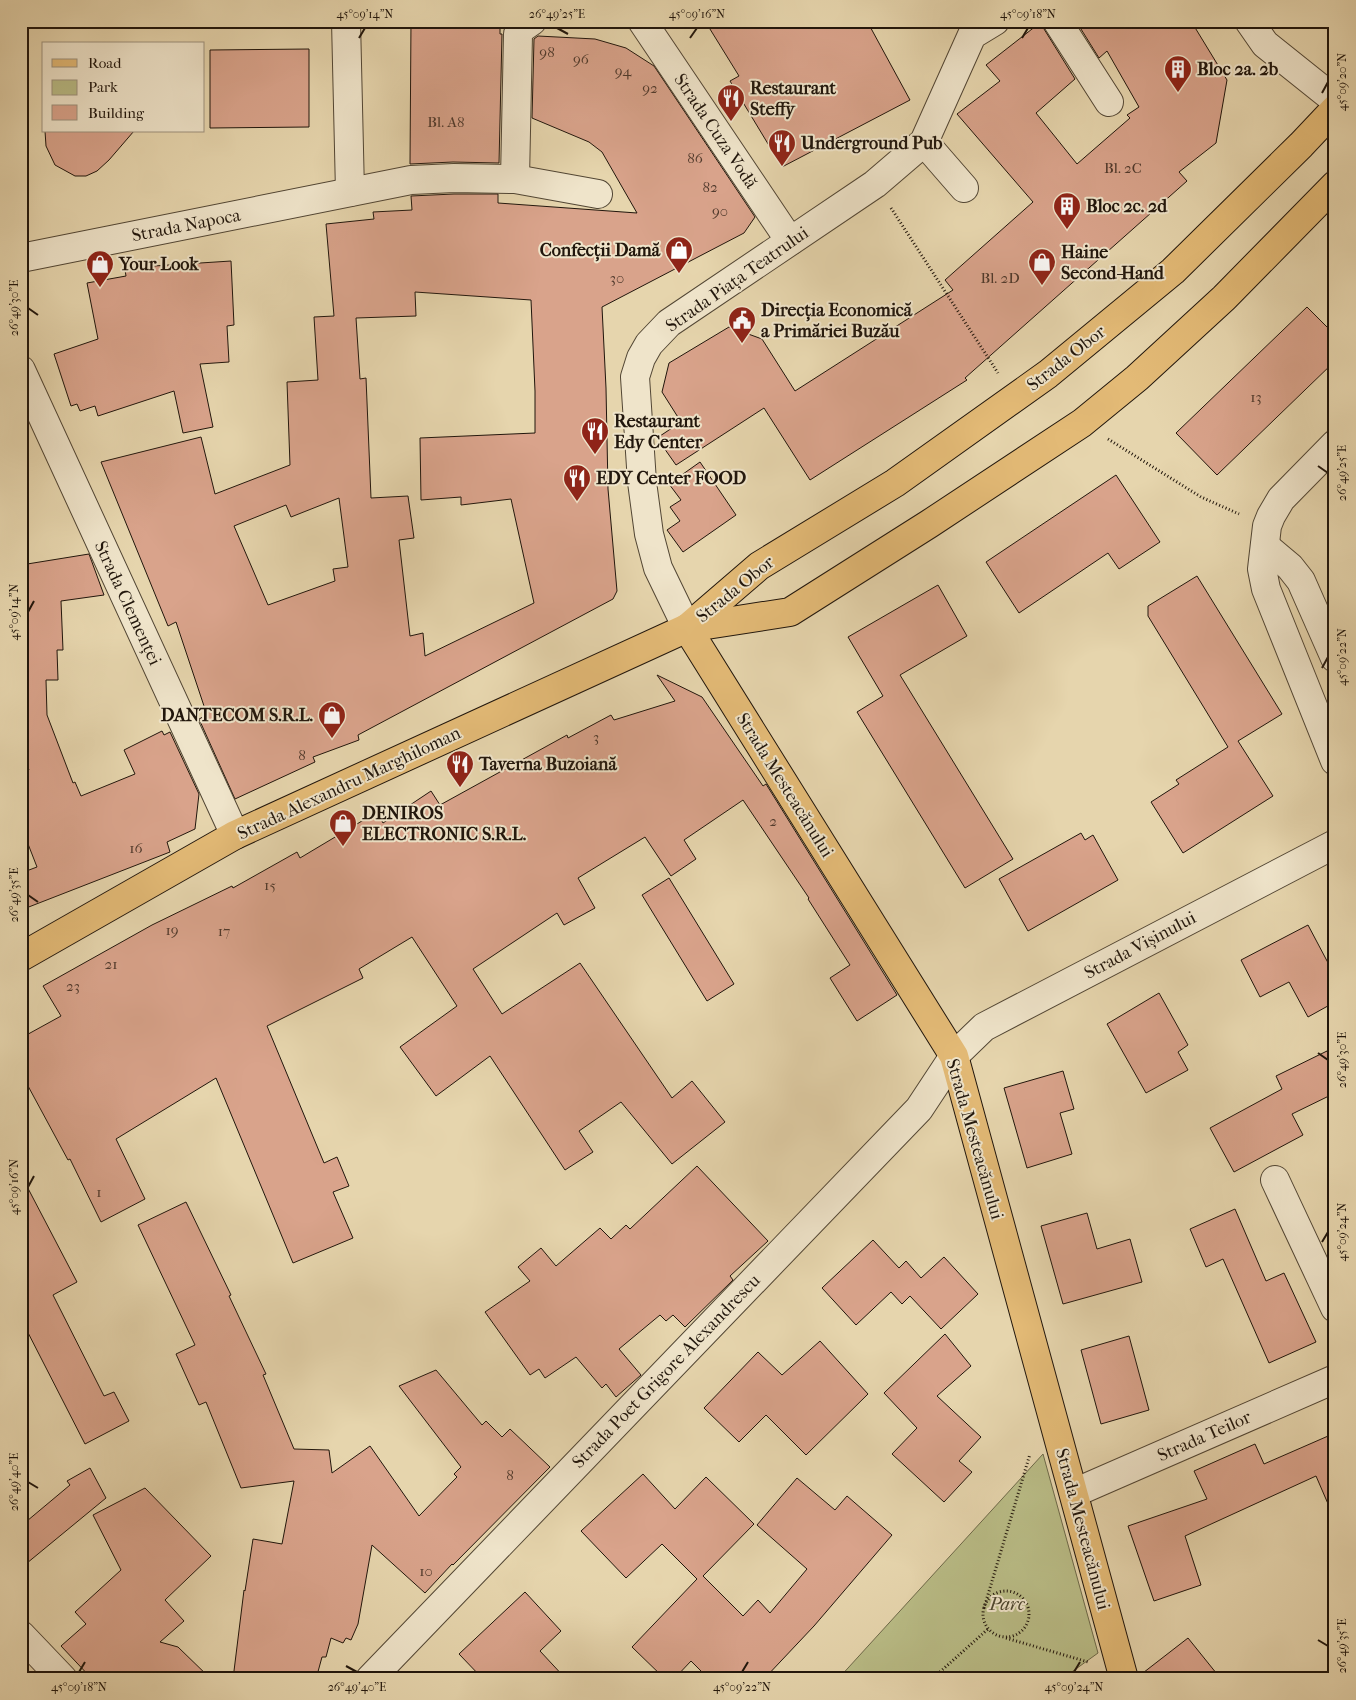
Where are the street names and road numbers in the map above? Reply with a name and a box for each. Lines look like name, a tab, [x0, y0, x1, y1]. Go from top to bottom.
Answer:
street label: Strada Cuza Vodă	[669, 70, 762, 193]
street label: Strada Napoca	[130, 205, 243, 246]
street label: Strada Piața Teatrului	[662, 222, 813, 337]
street label: Strada Obor	[1023, 321, 1110, 396]
street label: Strada Clemenței	[90, 538, 166, 669]
street label: Strada Obor	[692, 551, 779, 627]
street label: Strada Mesteacănului	[732, 709, 838, 862]
street label: Strada Alexandru Marghiloman	[234, 722, 465, 844]
street label: Strada Vișinului	[1081, 907, 1200, 984]
street label: Strada Mesteacănului	[942, 1056, 1008, 1223]
street label: Strada Poet Grigore Alexandrescu	[568, 1270, 765, 1473]
street label: Strada Teilor	[1154, 1406, 1254, 1466]
street label: Strada Mesteacănului	[1051, 1446, 1114, 1613]

